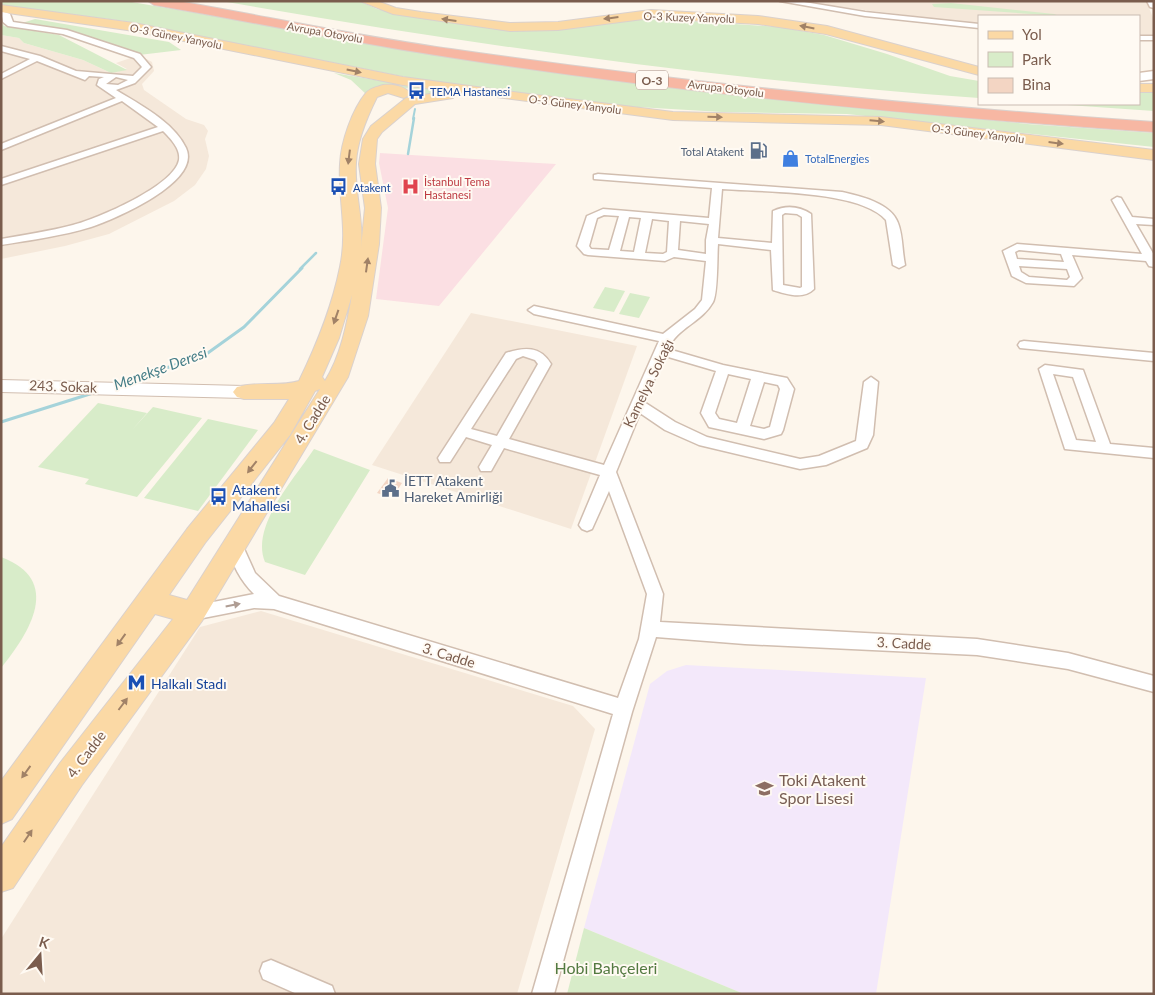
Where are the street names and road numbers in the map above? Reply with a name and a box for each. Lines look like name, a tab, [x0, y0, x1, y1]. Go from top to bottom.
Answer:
street label: O-3 Kuzey Yanyolu	[643, 9, 735, 25]
street label: Avrupa Otoyolu	[286, 19, 364, 45]
street label: O-3 Güney Yanyolu	[129, 21, 223, 51]
road number: O-3	[636, 70, 668, 90]
street label: Avrupa Otoyolu	[687, 77, 765, 99]
street label: O-3 Güney Yanyolu	[528, 92, 622, 116]
street label: O-3 Güney Yanyolu	[931, 121, 1025, 145]
street label: Kamelya Sokağı	[619, 336, 677, 430]
street label: 243. Sokak	[29, 376, 98, 396]
street label: 4. Cadde	[290, 391, 334, 447]
street label: 3. Cadde	[876, 633, 932, 653]
street label: 3. Cadde	[421, 639, 477, 671]
street label: 4. Cadde	[63, 727, 109, 781]

